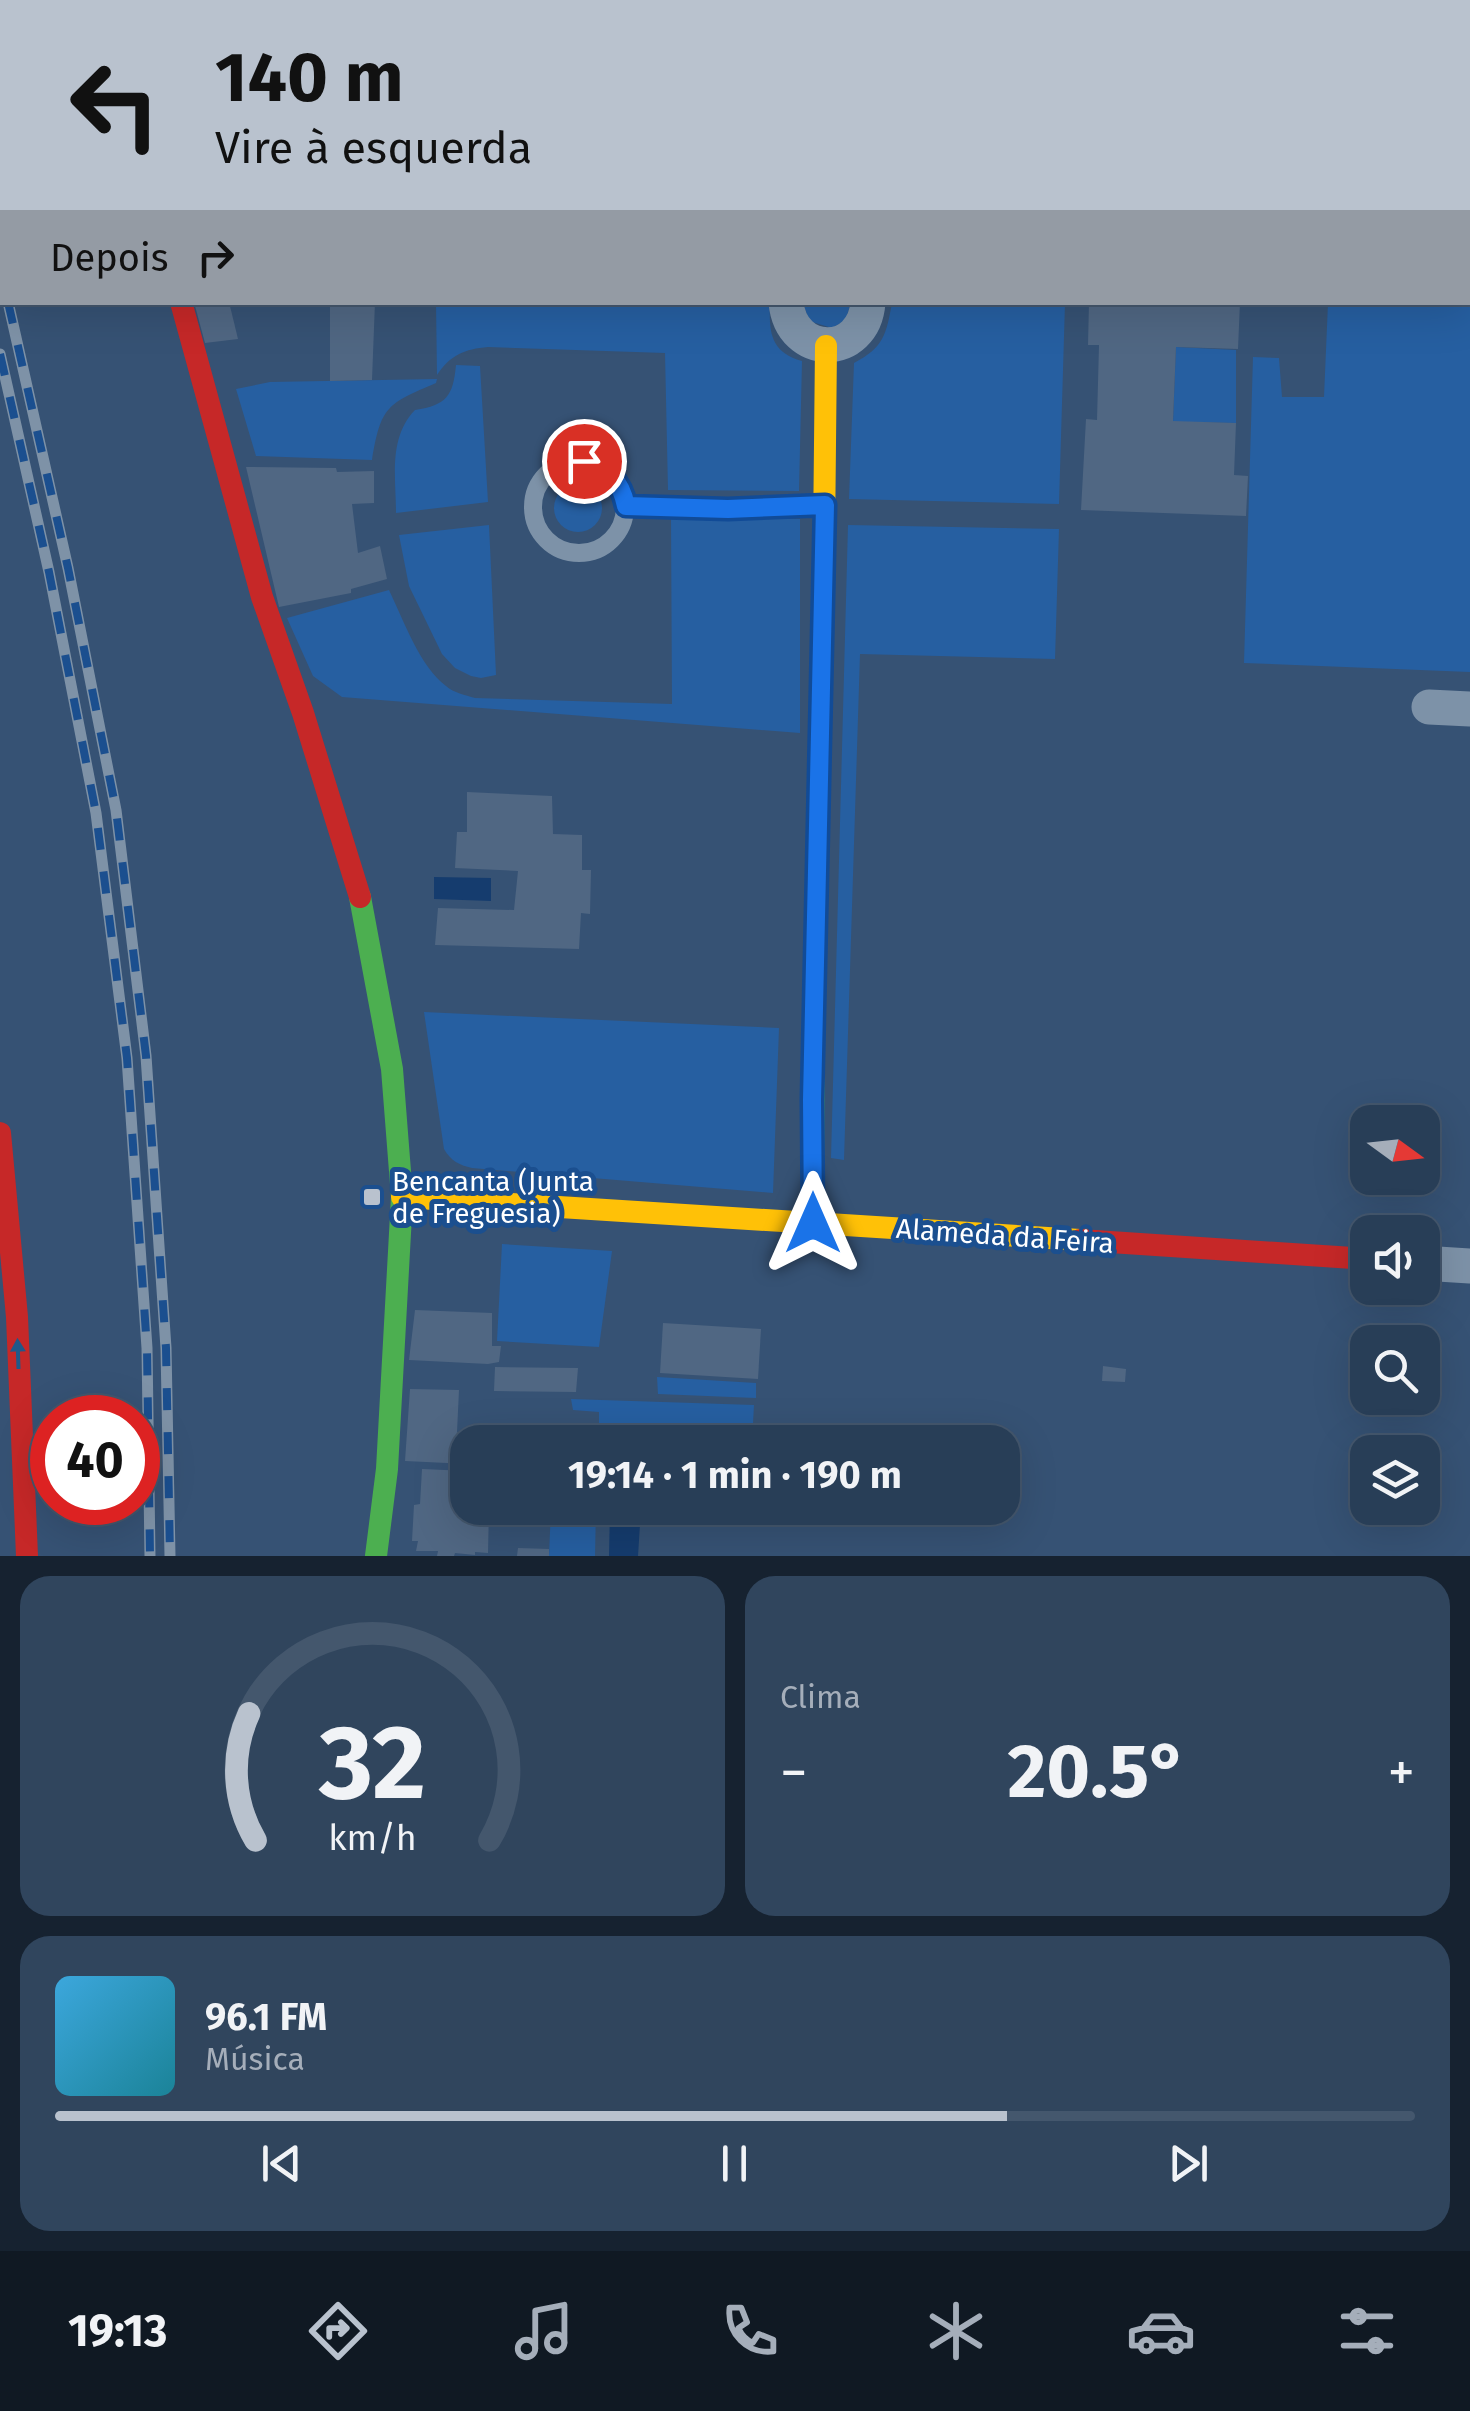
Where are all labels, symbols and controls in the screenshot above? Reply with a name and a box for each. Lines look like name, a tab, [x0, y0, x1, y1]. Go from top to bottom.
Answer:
text: 140 m	[215, 36, 404, 120]
icon: left	[50, 40, 180, 170]
text: Vire à esquerda	[215, 121, 532, 175]
icon: right	[188, 230, 243, 285]
text: Depois	[50, 235, 168, 281]
pin	[542, 419, 627, 504]
icon: arrive	[557, 434, 612, 489]
north arrow	[1350, 1105, 1440, 1195]
map controls	[1350, 1105, 1440, 1525]
place label: Bencanta (Junta de Freguesia)	[392, 1165, 594, 1230]
position arrow	[761, 1171, 865, 1275]
marker: Bencanta (Junta de Freguesia)	[361, 1186, 383, 1208]
street label: Alameda da Feira	[895, 1212, 1115, 1260]
button: sound	[1350, 1215, 1440, 1305]
button: search	[1350, 1325, 1440, 1415]
one-way arrow	[10, 1337, 26, 1369]
speed limit sign: 40	[30, 1395, 160, 1525]
button: layers	[1350, 1435, 1440, 1525]
text: 19:14 · 1 min · 190 m	[568, 1452, 902, 1498]
text: Clima	[780, 1678, 861, 1716]
text: 32	[318, 1701, 426, 1826]
text: 20.5°	[1008, 1727, 1188, 1817]
text: −	[780, 1740, 808, 1806]
text: +	[1388, 1740, 1415, 1806]
text: km/h	[328, 1817, 417, 1859]
text: 96.1 FM	[205, 1994, 327, 2040]
text: Música	[205, 2040, 305, 2078]
icon: previous	[254, 2136, 309, 2191]
icon: pause	[707, 2136, 762, 2191]
icon: next	[1161, 2136, 1216, 2191]
icon: directions	[303, 2296, 373, 2366]
icon: music	[509, 2296, 579, 2366]
icon: phone	[715, 2296, 785, 2366]
icon: climate	[921, 2296, 991, 2366]
icon: car	[1126, 2296, 1196, 2366]
icon: filters	[1332, 2296, 1402, 2366]
text: 19:13	[68, 2304, 168, 2358]

